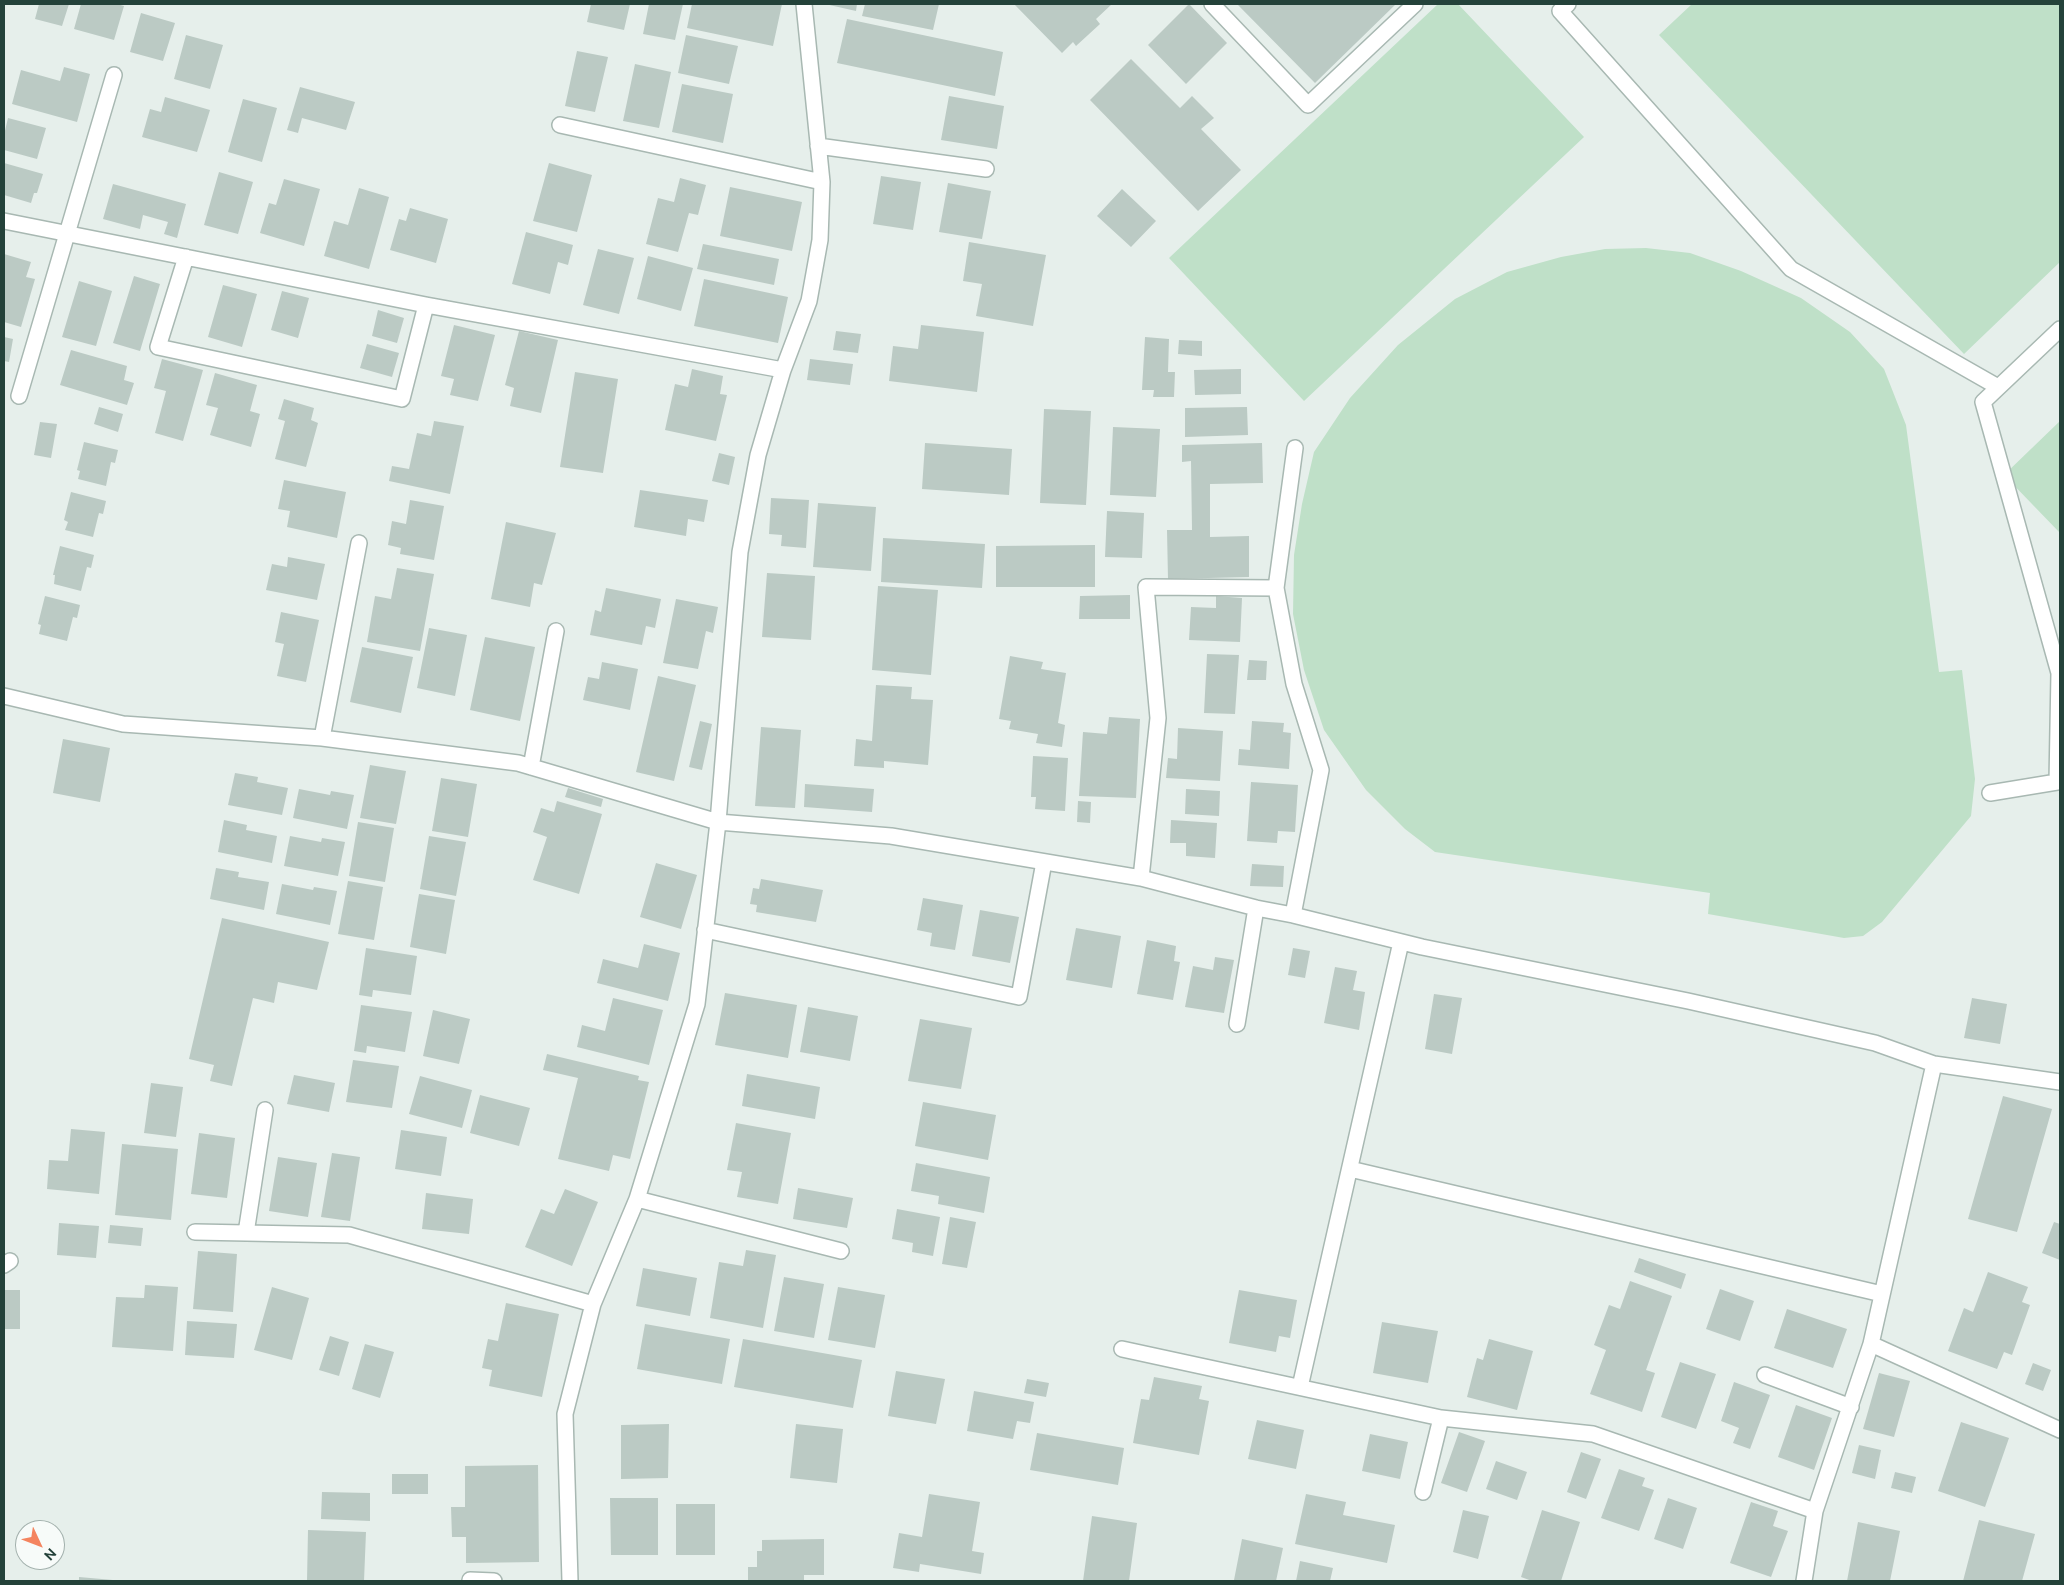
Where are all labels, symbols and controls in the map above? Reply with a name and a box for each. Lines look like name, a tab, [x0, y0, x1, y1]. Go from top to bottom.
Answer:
north arrow	[15, 1520, 65, 1570]
text: N	[41, 1545, 60, 1564]

